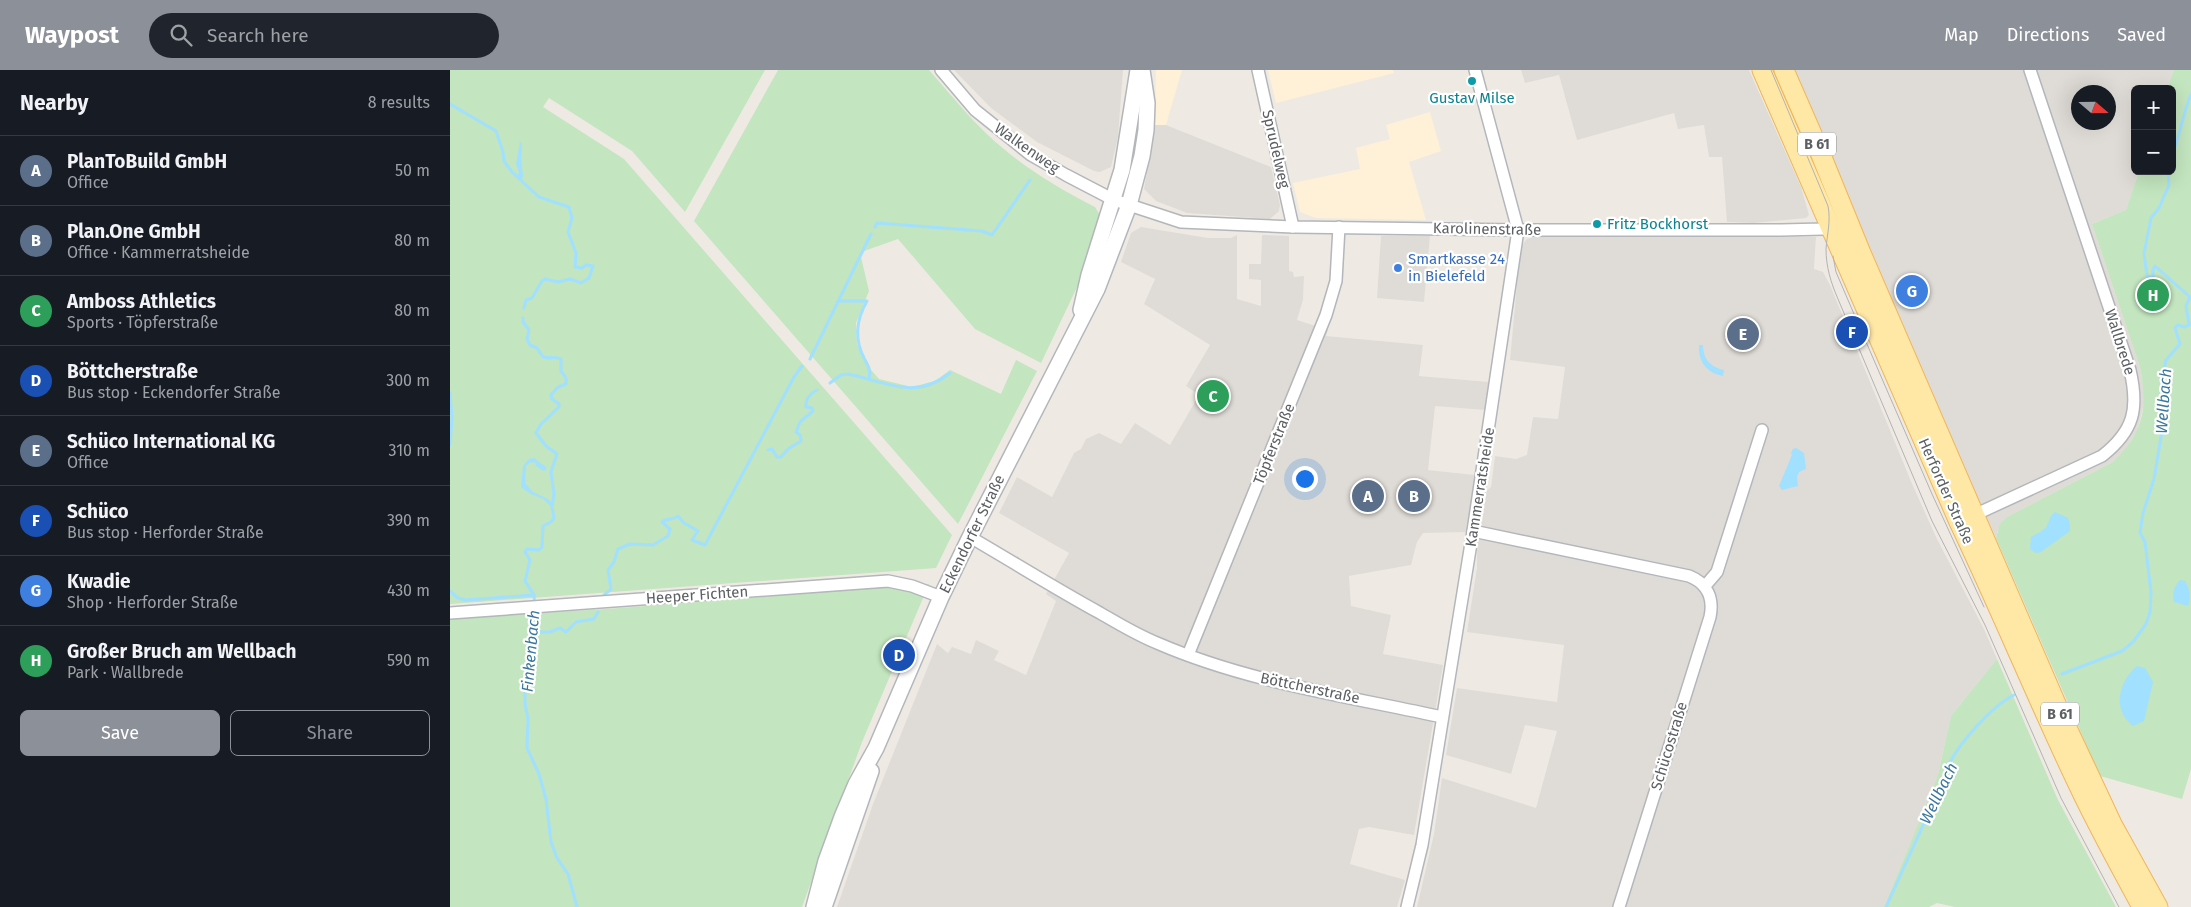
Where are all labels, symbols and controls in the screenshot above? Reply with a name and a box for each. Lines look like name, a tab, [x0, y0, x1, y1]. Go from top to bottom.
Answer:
search box	[149, 13, 499, 58]
text: Waypost	[25, 21, 119, 49]
icon: search	[167, 21, 195, 49]
text: Search here	[207, 24, 309, 47]
text: Map	[1944, 24, 1979, 46]
text: Directions	[2007, 24, 2089, 46]
text: Saved	[2117, 24, 2166, 46]
marker: Gustav Milse	[1466, 75, 1478, 87]
north arrow	[2071, 85, 2116, 130]
map controls	[2131, 85, 2176, 175]
button: +	[2131, 85, 2176, 130]
place label: Gustav Milse	[1429, 89, 1515, 107]
text: Nearby	[20, 90, 88, 116]
text: 8 results	[368, 93, 430, 112]
street label: Sprudelweg	[1258, 108, 1294, 190]
street label: Walkenweg	[991, 119, 1063, 177]
button: −	[2131, 130, 2176, 175]
road number: B 61	[1798, 132, 1836, 156]
text: PlanToBuild GmbH	[67, 150, 227, 173]
text: A	[31, 161, 41, 180]
text: 50 m	[395, 161, 430, 180]
text: Office	[67, 173, 109, 192]
place label: Fritz Bockhorst	[1607, 215, 1709, 233]
marker: Fritz Bockhorst	[1591, 218, 1603, 230]
street label: Karolinenstraße	[1433, 219, 1541, 239]
text: Plan.One GmbH	[67, 220, 201, 243]
text: B	[31, 231, 41, 250]
text: 80 m	[394, 231, 430, 250]
text: Office · Kammerratsheide	[67, 243, 250, 262]
place label: Smartkasse 24 in Bielefeld	[1408, 250, 1505, 285]
marker: Smartkasse 24 in Bielefeld	[1392, 262, 1404, 274]
pin: G	[1896, 272, 1928, 310]
pin: H	[2137, 276, 2169, 314]
text: Amboss Athletics	[67, 290, 216, 313]
text: C	[31, 301, 41, 320]
text: 80 m	[394, 301, 430, 320]
street label: Wallbrede	[2101, 307, 2139, 377]
text: Sports · Töpferstraße	[67, 313, 218, 332]
pin: F	[1836, 313, 1868, 351]
pin: E	[1727, 315, 1759, 353]
text: Böttcherstraße	[67, 360, 198, 383]
water label: Wellbach	[2152, 368, 2175, 434]
text: D	[31, 371, 41, 390]
text: 300 m	[386, 371, 430, 390]
pin: C	[1197, 377, 1229, 415]
text: Bus stop · Eckendorfer Straße	[67, 383, 280, 402]
street label: Töpferstraße	[1250, 401, 1298, 487]
street label: Kammerratsheide	[1462, 426, 1498, 548]
text: Schüco International KG	[67, 430, 275, 453]
street label: Herforder Straße	[1915, 435, 1977, 547]
text: E	[32, 441, 40, 460]
text: 310 m	[389, 441, 430, 460]
text: Office	[67, 453, 109, 472]
your location	[1292, 466, 1318, 492]
street label: Eckendorfer Straße	[935, 472, 1009, 596]
pin: A	[1352, 477, 1384, 515]
pin: B	[1398, 477, 1430, 515]
text: Schüco	[67, 500, 129, 523]
text: F	[32, 511, 40, 530]
text: 390 m	[387, 511, 430, 530]
text: Bus stop · Herforder Straße	[67, 523, 264, 542]
text: Kwadie	[67, 570, 131, 593]
text: G	[31, 581, 41, 600]
text: 430 m	[387, 581, 430, 600]
street label: Heeper Fichten	[645, 582, 749, 608]
text: Shop · Herforder Straße	[67, 593, 238, 612]
water label: Finkenbach	[517, 609, 544, 693]
pin: D	[883, 636, 915, 674]
text: Großer Bruch am Wellbach	[67, 640, 297, 663]
text: H	[31, 651, 41, 670]
text: 590 m	[387, 651, 430, 670]
text: Park · Wallbrede	[67, 663, 184, 682]
street label: Böttcherstraße	[1259, 669, 1361, 707]
street label: Schücostraße	[1647, 700, 1691, 792]
road number: B 61	[2041, 703, 2079, 726]
button: Save	[20, 710, 220, 756]
button: Share	[230, 710, 430, 756]
water label: Wellbach	[1916, 760, 1961, 827]

